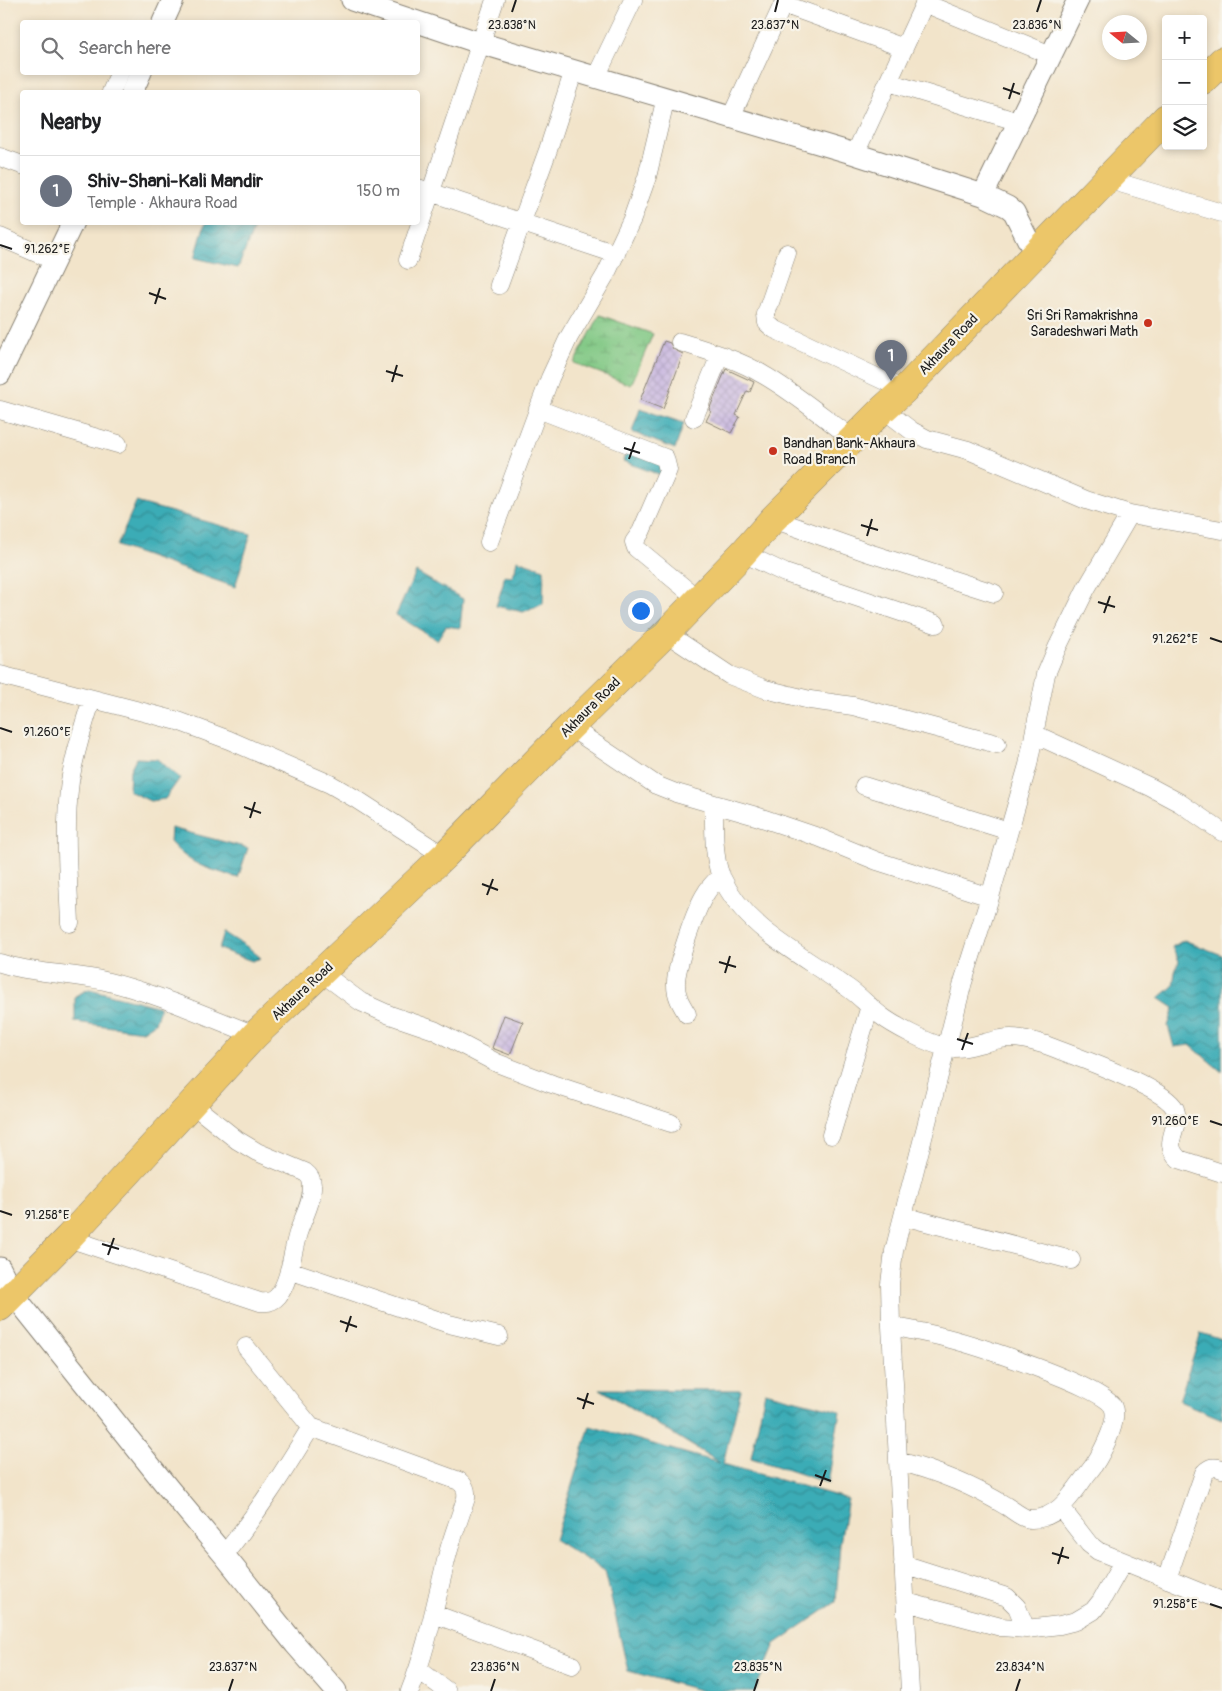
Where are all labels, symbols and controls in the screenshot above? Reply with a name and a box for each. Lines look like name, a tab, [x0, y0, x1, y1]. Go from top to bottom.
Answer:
north arrow	[1102, 15, 1147, 60]
map controls	[1162, 15, 1207, 150]
button: +	[1162, 15, 1207, 60]
text: 23.838°N	[488, 18, 536, 33]
text: 23.837°N	[751, 18, 799, 33]
text: 23.836°N	[1013, 18, 1061, 33]
search box	[20, 20, 420, 75]
icon: search	[38, 34, 66, 62]
text: Search here	[78, 36, 171, 60]
button: −	[1162, 60, 1207, 105]
button: layers	[1162, 105, 1207, 150]
text: Nearby	[40, 109, 101, 136]
text: Shiv-Shani-Kali Mandir	[87, 169, 263, 193]
text: 1	[53, 181, 59, 201]
text: 150 m	[356, 181, 400, 201]
text: Temple · Akhaura Road	[87, 193, 238, 213]
text: 91.262°E	[24, 242, 70, 257]
place label: Sri Sri Ramakrishna Saradeshwari Math	[1026, 307, 1138, 340]
street label: Akhaura Road	[915, 310, 982, 378]
marker: Sri Sri Ramakrishna Saradeshwari Math	[1142, 317, 1154, 329]
pin: 1	[875, 340, 907, 381]
place label: Bandhan Bank-Akhaura Road Branch	[783, 435, 915, 468]
marker: Bandhan Bank-Akhaura Road Branch	[767, 445, 779, 457]
your location	[628, 598, 654, 624]
text: 91.262°E	[1152, 632, 1198, 647]
street label: Akhaura Road	[557, 674, 624, 741]
text: 91.260°E	[24, 725, 70, 740]
street label: Akhaura Road	[268, 958, 337, 1024]
text: 91.260°E	[1152, 1114, 1198, 1129]
text: 91.258°E	[25, 1208, 69, 1223]
text: 91.258°E	[1153, 1597, 1197, 1612]
text: 23.837°N	[209, 1660, 257, 1675]
text: 23.836°N	[471, 1660, 519, 1675]
text: 23.835°N	[734, 1660, 782, 1675]
text: 23.834°N	[996, 1660, 1044, 1675]

